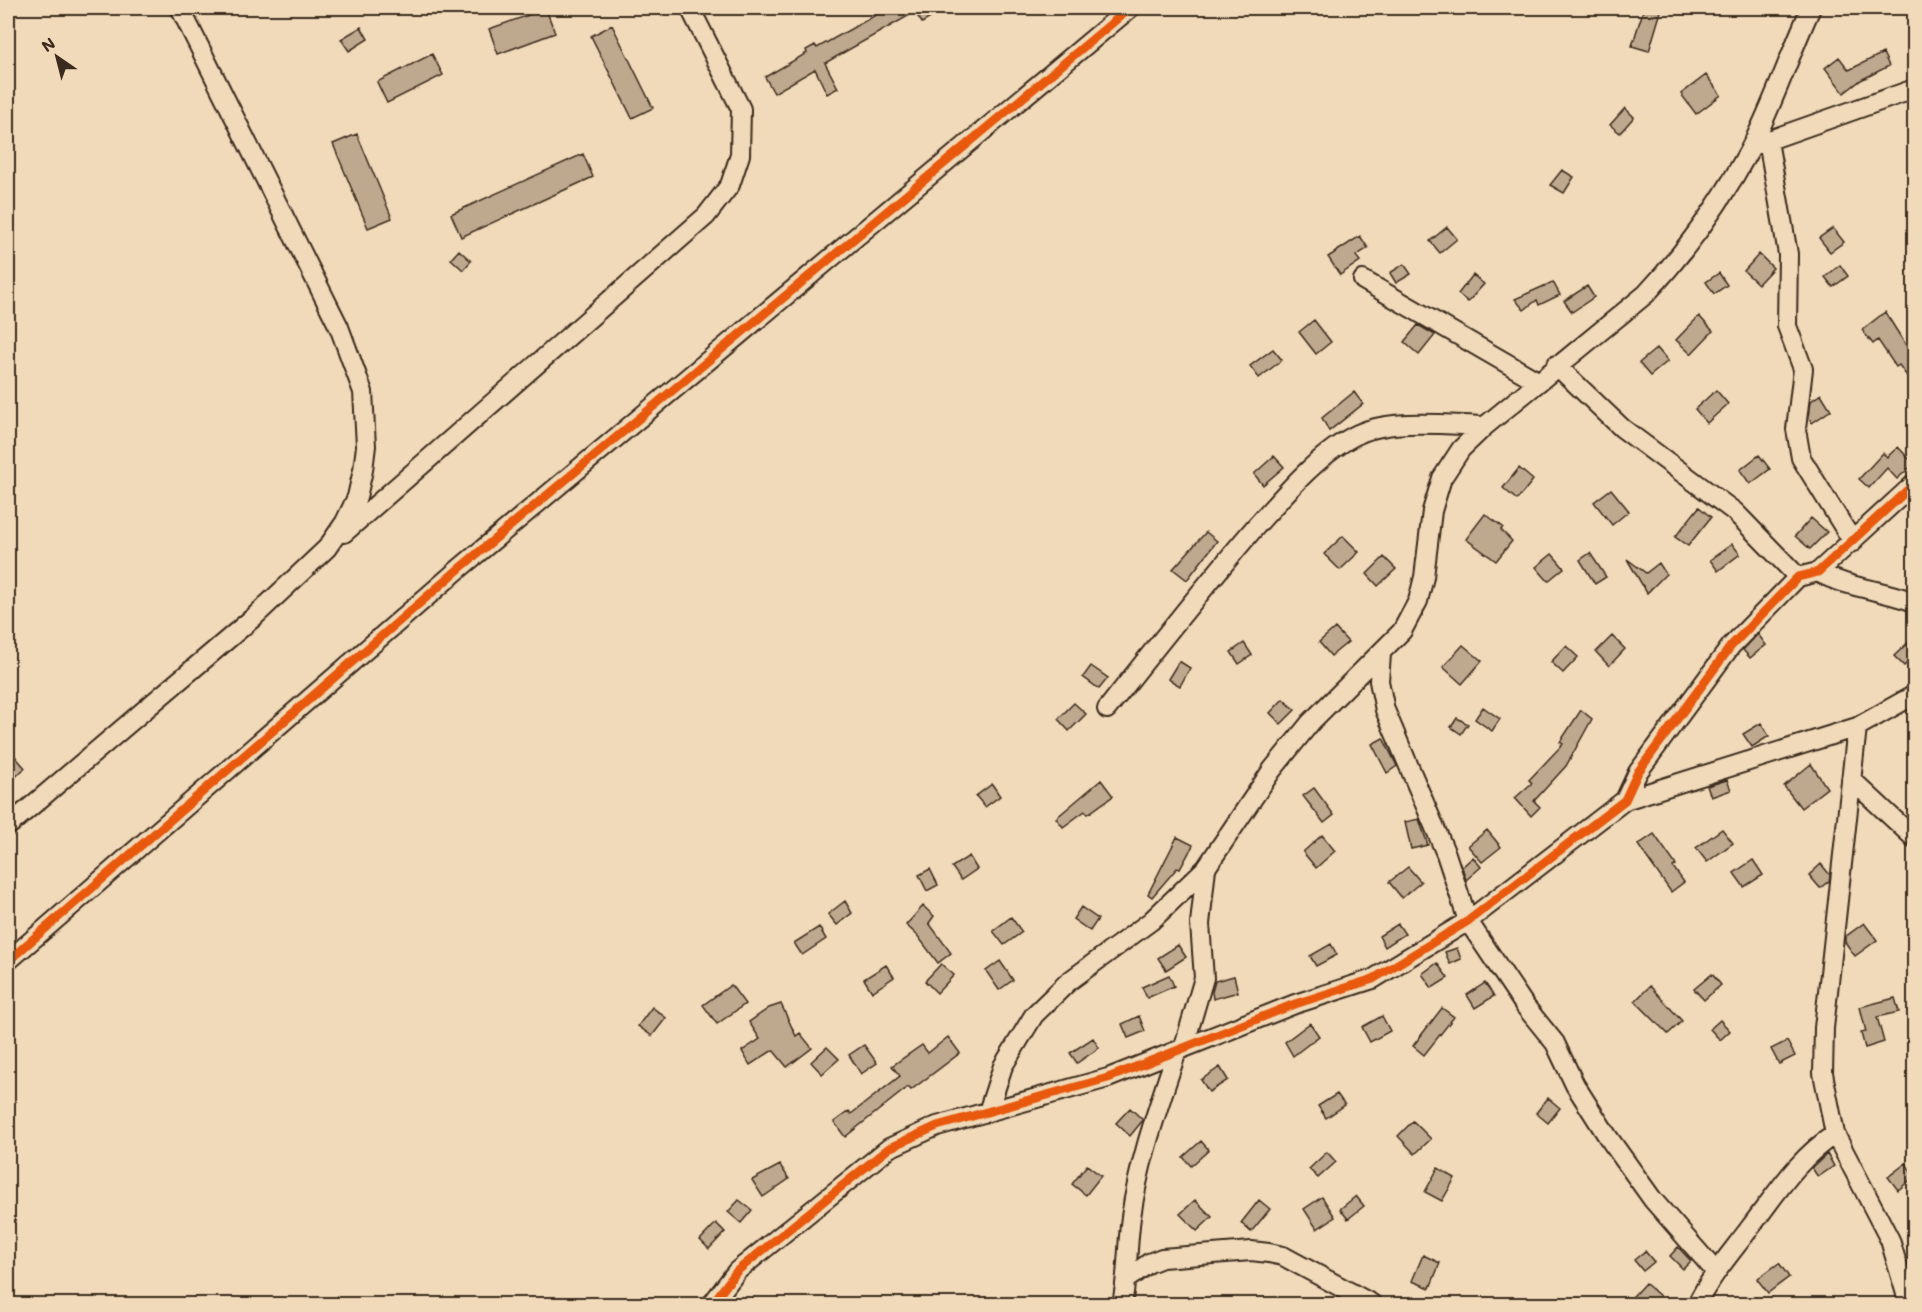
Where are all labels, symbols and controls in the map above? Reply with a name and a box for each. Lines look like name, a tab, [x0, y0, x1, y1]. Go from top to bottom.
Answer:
north arrow	[27, 27, 87, 87]
text: N	[37, 32, 59, 56]

